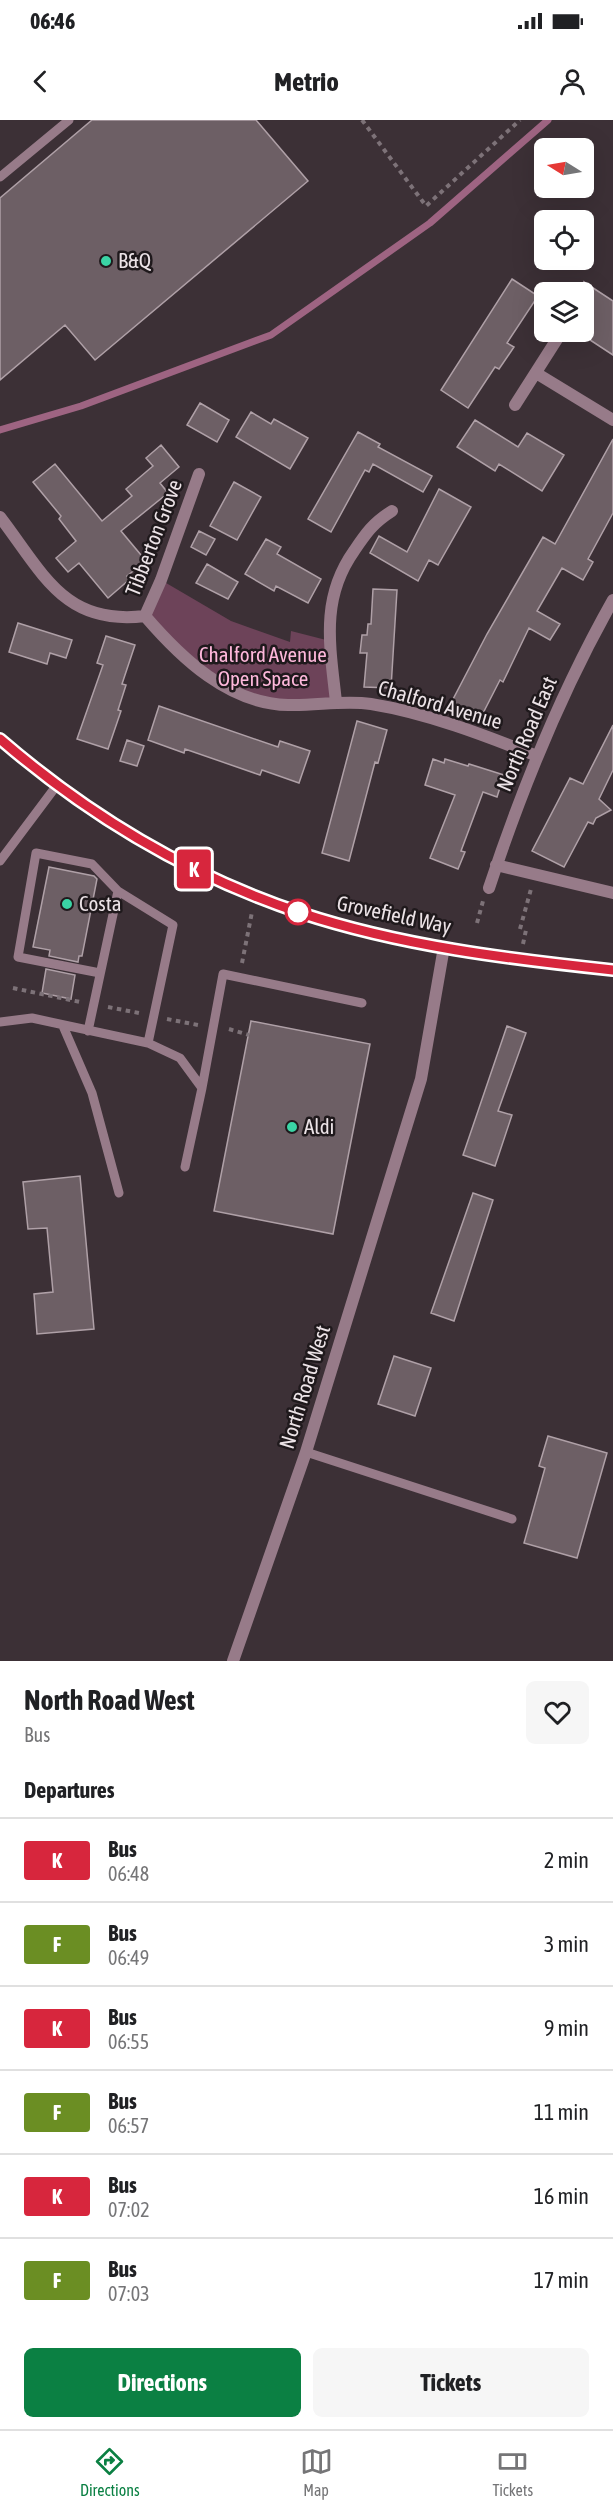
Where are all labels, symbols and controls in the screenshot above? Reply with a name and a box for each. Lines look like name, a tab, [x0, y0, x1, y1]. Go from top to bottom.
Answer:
text: 06:46	[30, 8, 75, 34]
icon: back	[24, 65, 57, 98]
icon: person	[556, 65, 589, 98]
text: Metrio	[274, 66, 339, 97]
north arrow	[534, 138, 594, 198]
map controls	[534, 138, 594, 342]
button: locate	[534, 210, 594, 270]
place label: B&Q	[118, 248, 152, 272]
marker: B&Q	[99, 254, 113, 268]
button: layers	[534, 282, 594, 342]
street label: Tibberton Grove	[120, 476, 186, 599]
park label: Chalford Avenue Open Space	[199, 642, 327, 690]
street label: North Road East	[491, 673, 561, 795]
street label: Chalford Avenue	[376, 675, 505, 733]
line badge: K	[174, 850, 214, 888]
text: K	[189, 857, 199, 881]
street label: Grovefield Way	[335, 890, 454, 938]
place label: Costa	[79, 891, 122, 915]
marker: Costa	[60, 897, 74, 911]
unlabelled marker	[285, 899, 311, 925]
place label: Aldi	[304, 1114, 334, 1138]
marker: Aldi	[285, 1120, 299, 1134]
street label: North Road West	[274, 1322, 334, 1451]
button: heart	[526, 1681, 589, 1744]
text: North Road West	[24, 1684, 195, 1716]
text: Bus	[24, 1723, 50, 1746]
text: Departures	[24, 1777, 114, 1803]
text: Bus	[108, 1836, 137, 1862]
text: 2 min	[544, 1847, 589, 1873]
text: K	[52, 1848, 62, 1872]
text: 06:48	[108, 1862, 149, 1885]
text: Bus	[108, 1920, 137, 1946]
text: 3 min	[544, 1931, 589, 1957]
text: F	[53, 1932, 61, 1956]
text: 06:49	[108, 1946, 149, 1969]
text: Bus	[108, 2004, 137, 2030]
text: 9 min	[544, 2015, 589, 2041]
text: K	[52, 2016, 62, 2040]
text: 06:55	[108, 2030, 149, 2053]
text: Bus	[108, 2088, 137, 2114]
text: 11 min	[534, 2099, 589, 2125]
text: F	[53, 2100, 61, 2124]
text: 06:57	[108, 2114, 149, 2137]
text: Bus	[108, 2172, 137, 2198]
text: 16 min	[534, 2183, 589, 2209]
text: K	[52, 2184, 62, 2208]
text: 07:02	[108, 2198, 150, 2221]
text: Bus	[108, 2256, 137, 2282]
text: 17 min	[534, 2267, 589, 2293]
text: F	[53, 2268, 61, 2292]
text: 07:03	[108, 2282, 150, 2305]
button: Directions	[24, 2348, 301, 2417]
button: Tickets	[313, 2348, 589, 2417]
tab: Directions	[80, 2445, 140, 2499]
tab: Map	[300, 2445, 333, 2499]
tab: Tickets	[492, 2445, 533, 2499]

